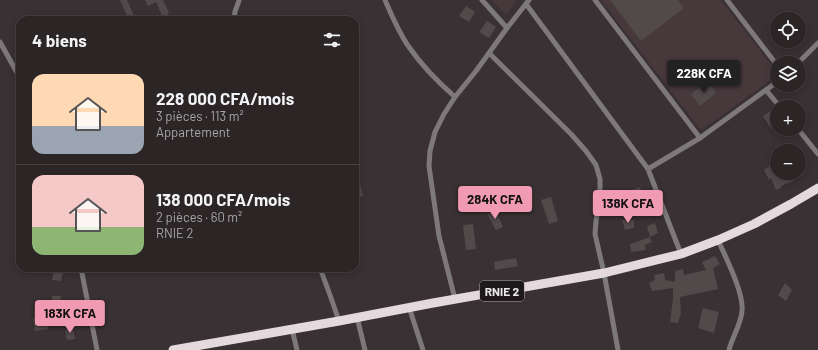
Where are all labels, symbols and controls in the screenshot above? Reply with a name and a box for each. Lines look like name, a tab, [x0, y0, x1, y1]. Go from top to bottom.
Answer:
map controls	[770, 12, 806, 180]
button: locate	[770, 12, 806, 48]
icon: filters	[321, 29, 343, 51]
text: 4 biens	[32, 30, 87, 50]
button: layers	[770, 56, 806, 92]
pin: 228K CFA	[663, 60, 745, 94]
text: 228K CFA	[676, 65, 732, 81]
text: 228 000 CFA/mois	[156, 88, 294, 108]
icon: home	[64, 90, 112, 138]
button: +	[770, 100, 806, 136]
text: 3 pièces · 113 m²	[156, 108, 244, 124]
text: Appartement	[156, 124, 231, 140]
button: −	[770, 144, 806, 180]
pin: 284K CFA	[454, 186, 536, 220]
text: 138 000 CFA/mois	[156, 189, 290, 209]
pin: 138K CFA	[587, 190, 669, 224]
icon: home	[64, 191, 112, 239]
text: 284K CFA	[467, 191, 523, 207]
text: 138K CFA	[602, 195, 654, 211]
text: 2 pièces · 60 m²	[156, 209, 242, 225]
text: RNIE 2	[156, 225, 194, 241]
road number: RNIE 2	[480, 281, 524, 301]
pin: 183K CFA	[29, 300, 111, 334]
text: 183K CFA	[44, 305, 96, 321]

